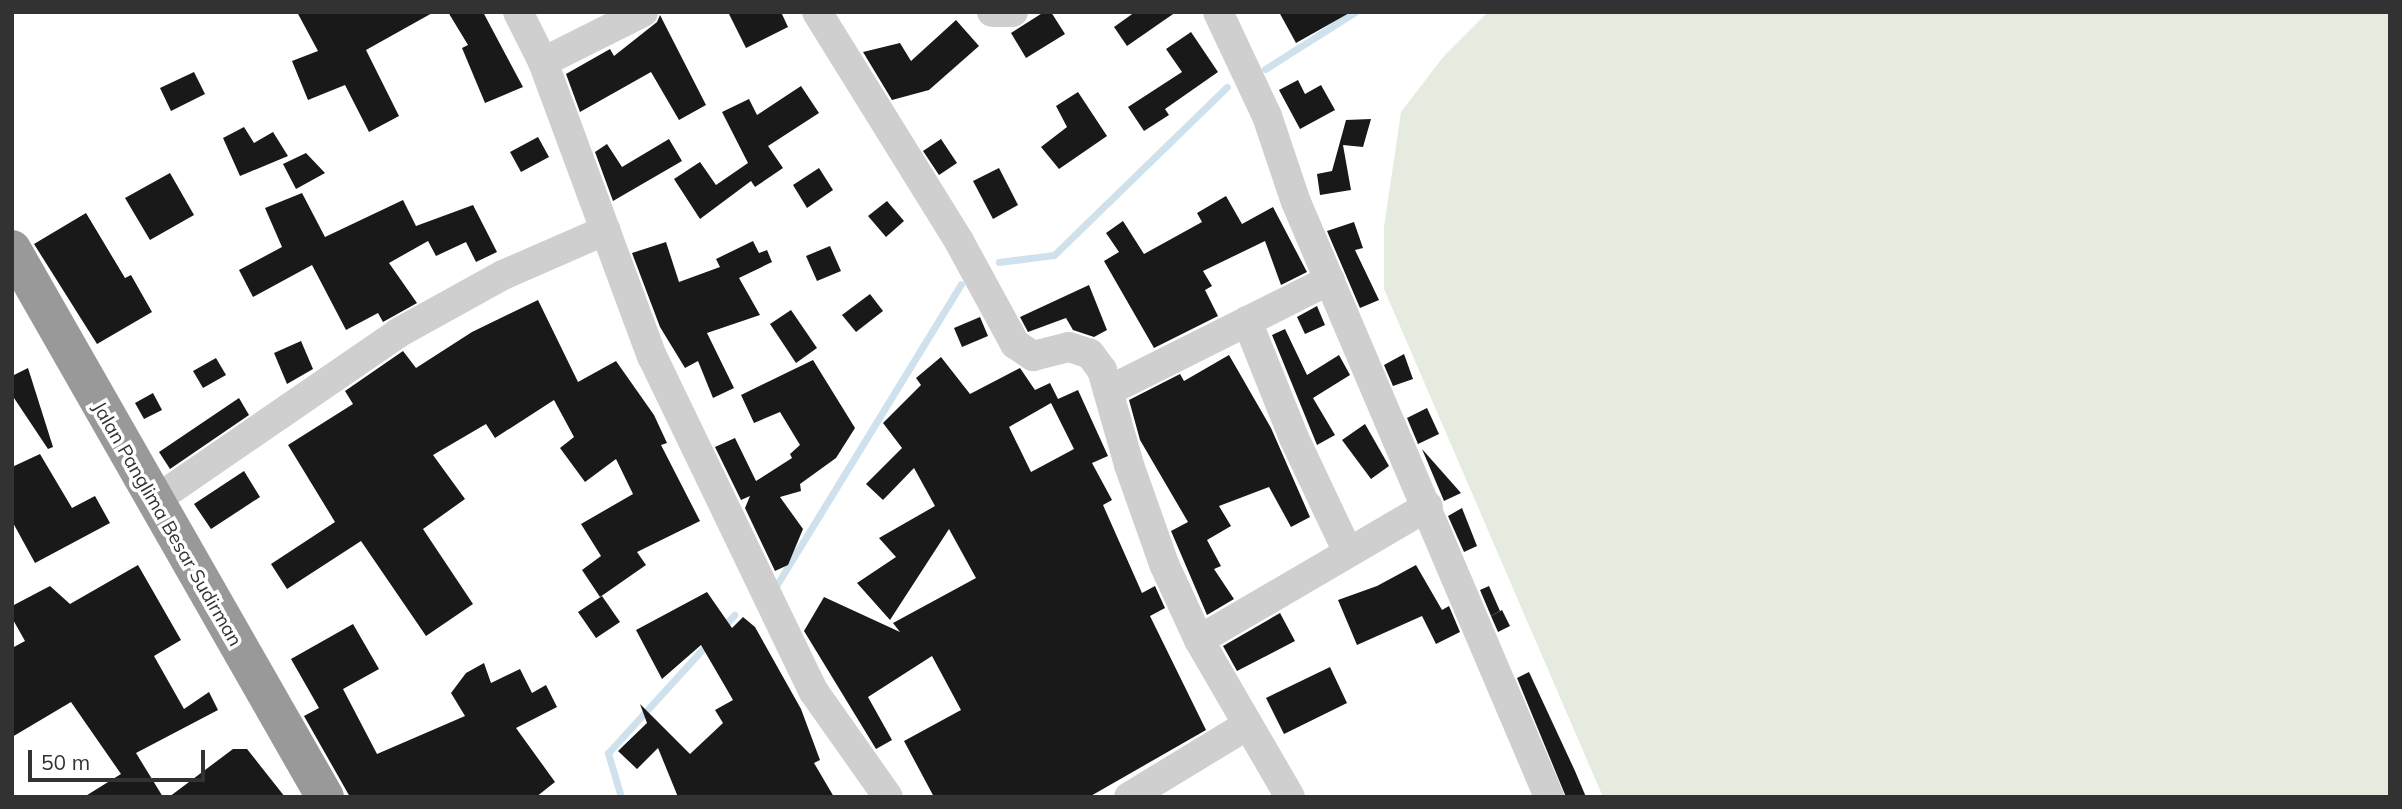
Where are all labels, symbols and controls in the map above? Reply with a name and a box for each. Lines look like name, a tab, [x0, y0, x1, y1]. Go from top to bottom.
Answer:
street label: Jalan Panglima Besar Sudirman	[88, 398, 246, 650]
scale bar	[32, 736, 208, 780]
text: 50 m	[41, 749, 90, 775]

